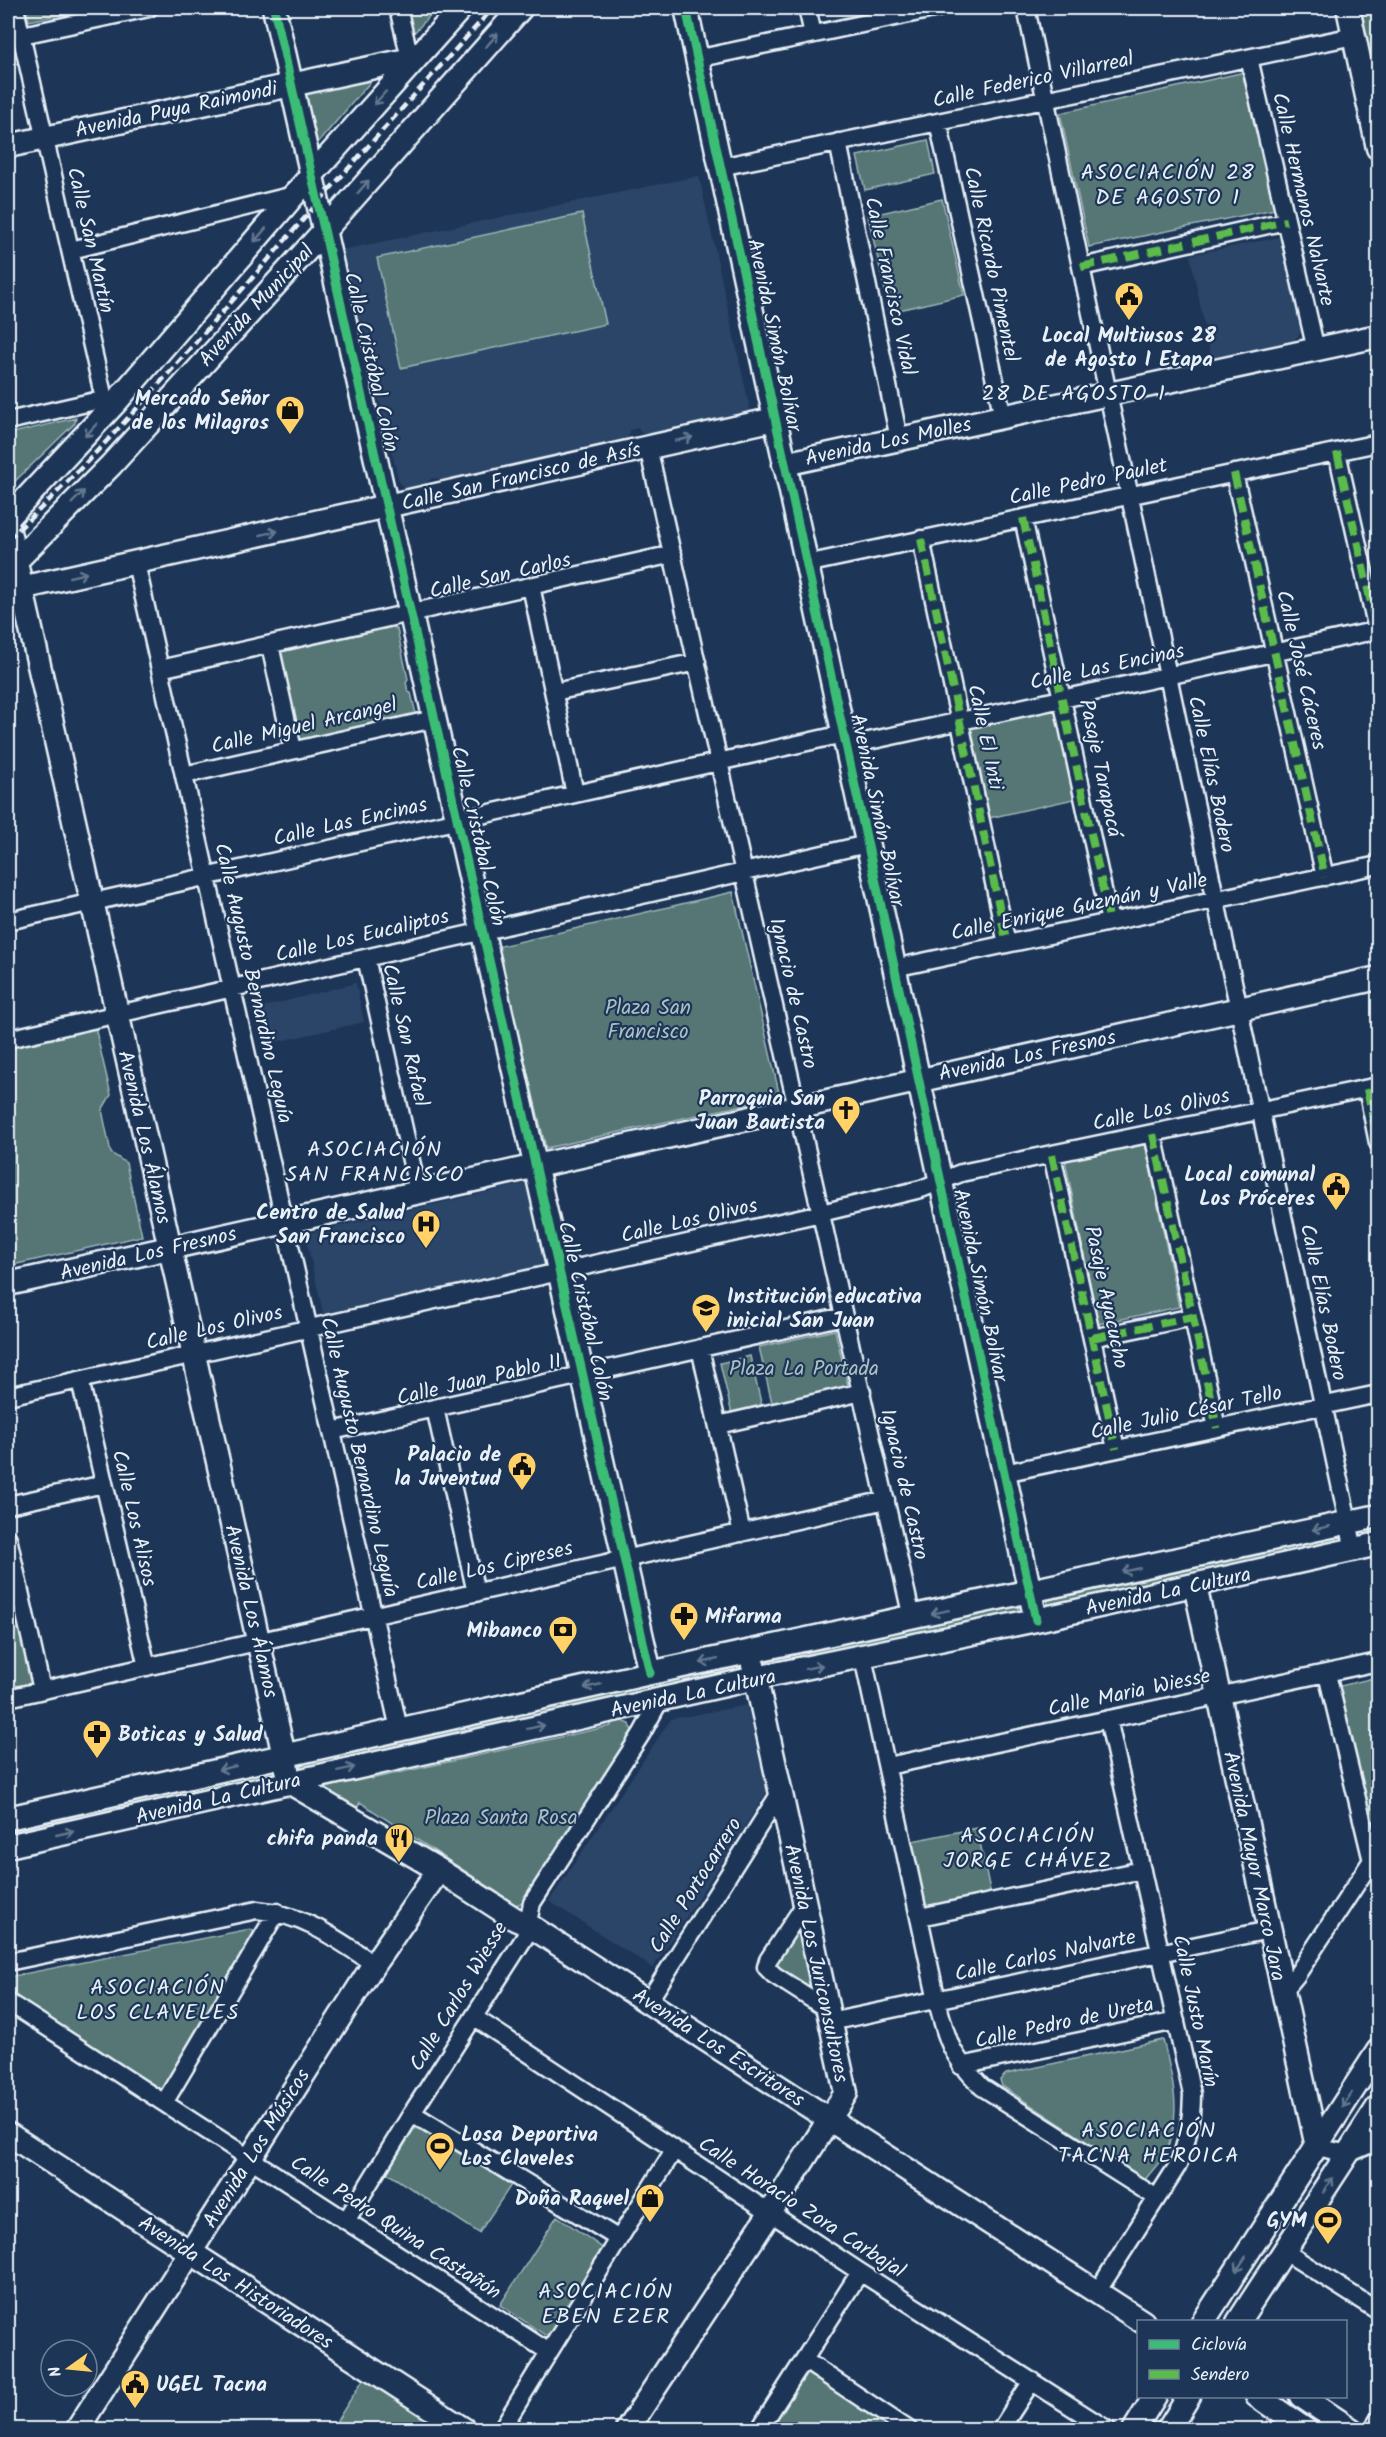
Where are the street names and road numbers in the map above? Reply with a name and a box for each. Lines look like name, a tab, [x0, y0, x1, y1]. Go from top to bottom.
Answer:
street label: Calle Federico Villarreal	[930, 43, 1137, 118]
street label: Avenida Puya Raimondi	[72, 73, 281, 148]
street label: Calle Hermanos Nalvarte	[1262, 89, 1343, 310]
street label: Calle San Martín	[57, 164, 122, 317]
street label: Calle Ricardo Pimentel	[954, 164, 1027, 365]
street label: Calle Francisco Vidal	[854, 194, 925, 379]
street label: Avenida Simón Bolívar	[737, 236, 810, 436]
street label: Avenida Municipal	[191, 237, 323, 375]
street label: Calle Cristóbal Colón	[334, 269, 407, 456]
street label: Avenida Los Molles	[802, 409, 975, 476]
street label: Calle San Francisco de Asís	[398, 434, 644, 521]
street label: Calle Pedro Paulet	[1006, 449, 1171, 515]
street label: Calle San Carlos	[426, 544, 574, 609]
street label: Calle José Cáceres	[1266, 587, 1335, 754]
street label: Calle Las Encinas	[1027, 635, 1188, 700]
street label: Calle El Inti	[957, 681, 1012, 794]
street label: Calle Miguel Arcangel	[208, 689, 401, 764]
street label: Calle Elías Bodero	[1178, 693, 1243, 856]
street label: Pasaje Tarapacá	[1069, 696, 1131, 842]
street label: Avenida Simón Bolívar	[840, 711, 913, 911]
street label: Calle Cristóbal Colón	[441, 743, 514, 930]
street label: Calle Las Encinas	[270, 789, 431, 856]
street label: Calle Augusto Bernardino Leguía	[204, 840, 301, 1127]
street label: Calle Enrique Guzmán y Valle	[948, 864, 1211, 951]
street label: Calle Los Eucaliptos	[272, 900, 452, 972]
street label: Ignacio de Castro	[759, 915, 826, 1072]
street label: Calle San Rafael	[372, 961, 437, 1110]
street label: Avenida Los Fresnos	[936, 1022, 1119, 1091]
street label: Avenida Los Álamos	[108, 1047, 180, 1227]
street label: Calle Los Olivos	[1090, 1080, 1233, 1141]
street label: Avenida Simón Bolívar	[943, 1186, 1016, 1386]
street label: Calle Los Olivos	[618, 1190, 761, 1253]
street label: Avenida Los Fresnos	[57, 1218, 240, 1291]
street label: Calle Cristóbal Colón	[548, 1218, 621, 1405]
street label: Calle Elías Bodero	[1290, 1221, 1355, 1384]
street label: Pasaje Ayacucho	[1074, 1223, 1137, 1372]
street label: Calle Los Olivos	[143, 1297, 286, 1360]
street label: Calle Augusto Bernardino Leguía	[310, 1314, 407, 1601]
street label: Calle Juan Pablo II	[394, 1345, 565, 1415]
street label: Calle Julio César Tello	[1087, 1377, 1285, 1450]
street label: Ignacio de Castro	[870, 1406, 937, 1563]
street label: Calle Los Alisos	[102, 1447, 165, 1590]
street label: Avenida Los Álamos	[215, 1521, 287, 1701]
street label: Calle Los Cipreses	[413, 1532, 576, 1601]
street label: Avenida La Cultura	[1082, 1559, 1254, 1626]
street label: Calle Maria Wiesse	[1045, 1660, 1214, 1727]
street label: Avenida La Cultura	[607, 1661, 779, 1728]
street label: Avenida Mayor Marco Jara	[1213, 1748, 1294, 1984]
street label: Avenida La Cultura	[132, 1764, 304, 1835]
street label: Calle Portocarrero	[641, 1811, 751, 1960]
street label: Avenida Los Juriconsultores	[774, 1841, 857, 2086]
street label: Calle Carlos Wiesse	[401, 1915, 518, 2078]
street label: Calle Carlos Nalvarte	[952, 1921, 1139, 1992]
street label: Calle Justo Marín	[1162, 1932, 1227, 2091]
street label: Avenida Los Escritores	[625, 1980, 811, 2117]
street label: Calle Pedro de Ureta	[972, 1988, 1157, 2059]
street label: Avenida Los Músicos	[195, 2063, 320, 2235]
street label: Calle Horacio Zora Carbajal	[691, 2129, 911, 2288]
street label: Calle Pedro Quina Castañón	[283, 2147, 507, 2309]
street label: Avenida Los Historiadores	[131, 2208, 339, 2359]

